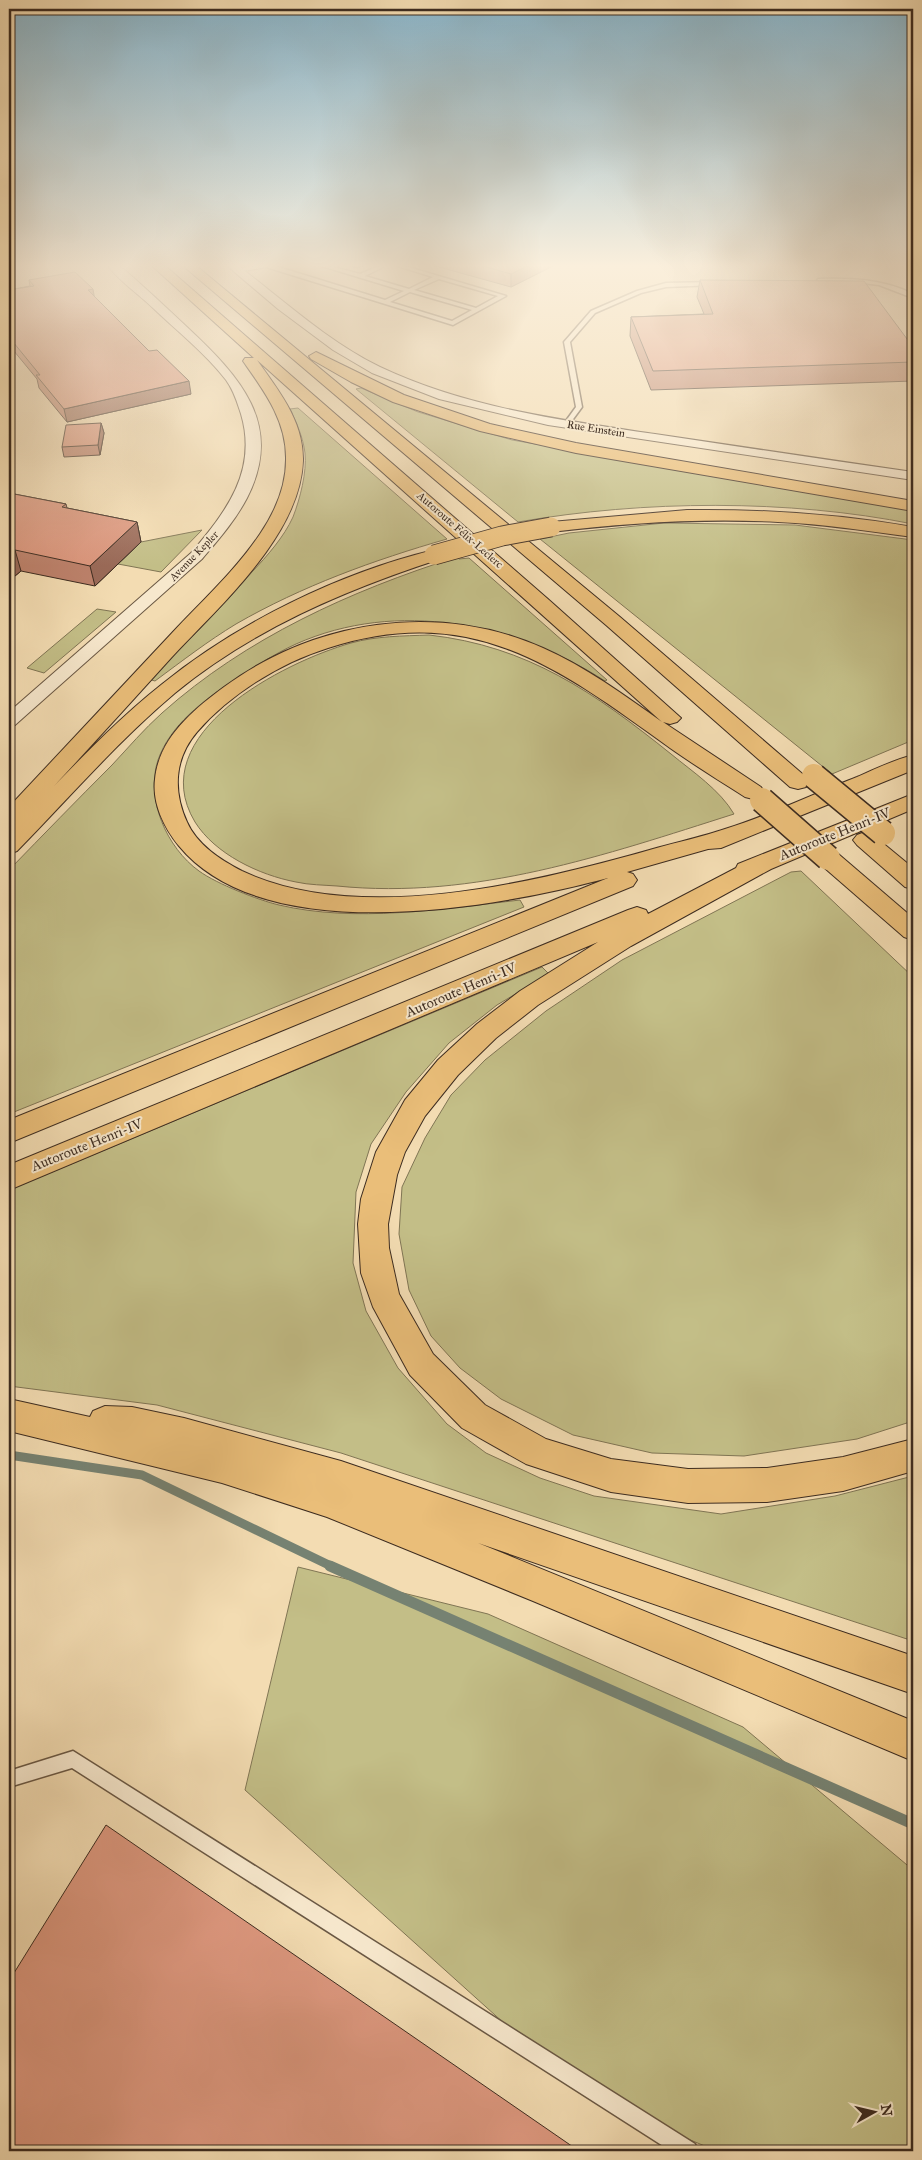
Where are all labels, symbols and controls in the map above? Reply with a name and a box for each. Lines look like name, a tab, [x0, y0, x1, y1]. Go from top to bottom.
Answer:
street label: Rue Einstein	[566, 418, 626, 440]
street label: Autoroute Félix-Leclerc	[414, 488, 506, 571]
street label: Avenue Kepler	[166, 528, 222, 585]
street label: Autoroute Henri-IV	[776, 803, 894, 864]
street label: Autoroute Henri-IV	[402, 959, 520, 1021]
street label: Autoroute Henri-IV	[28, 1114, 146, 1175]
north arrow	[850, 2088, 900, 2138]
text: N	[877, 2103, 896, 2117]

